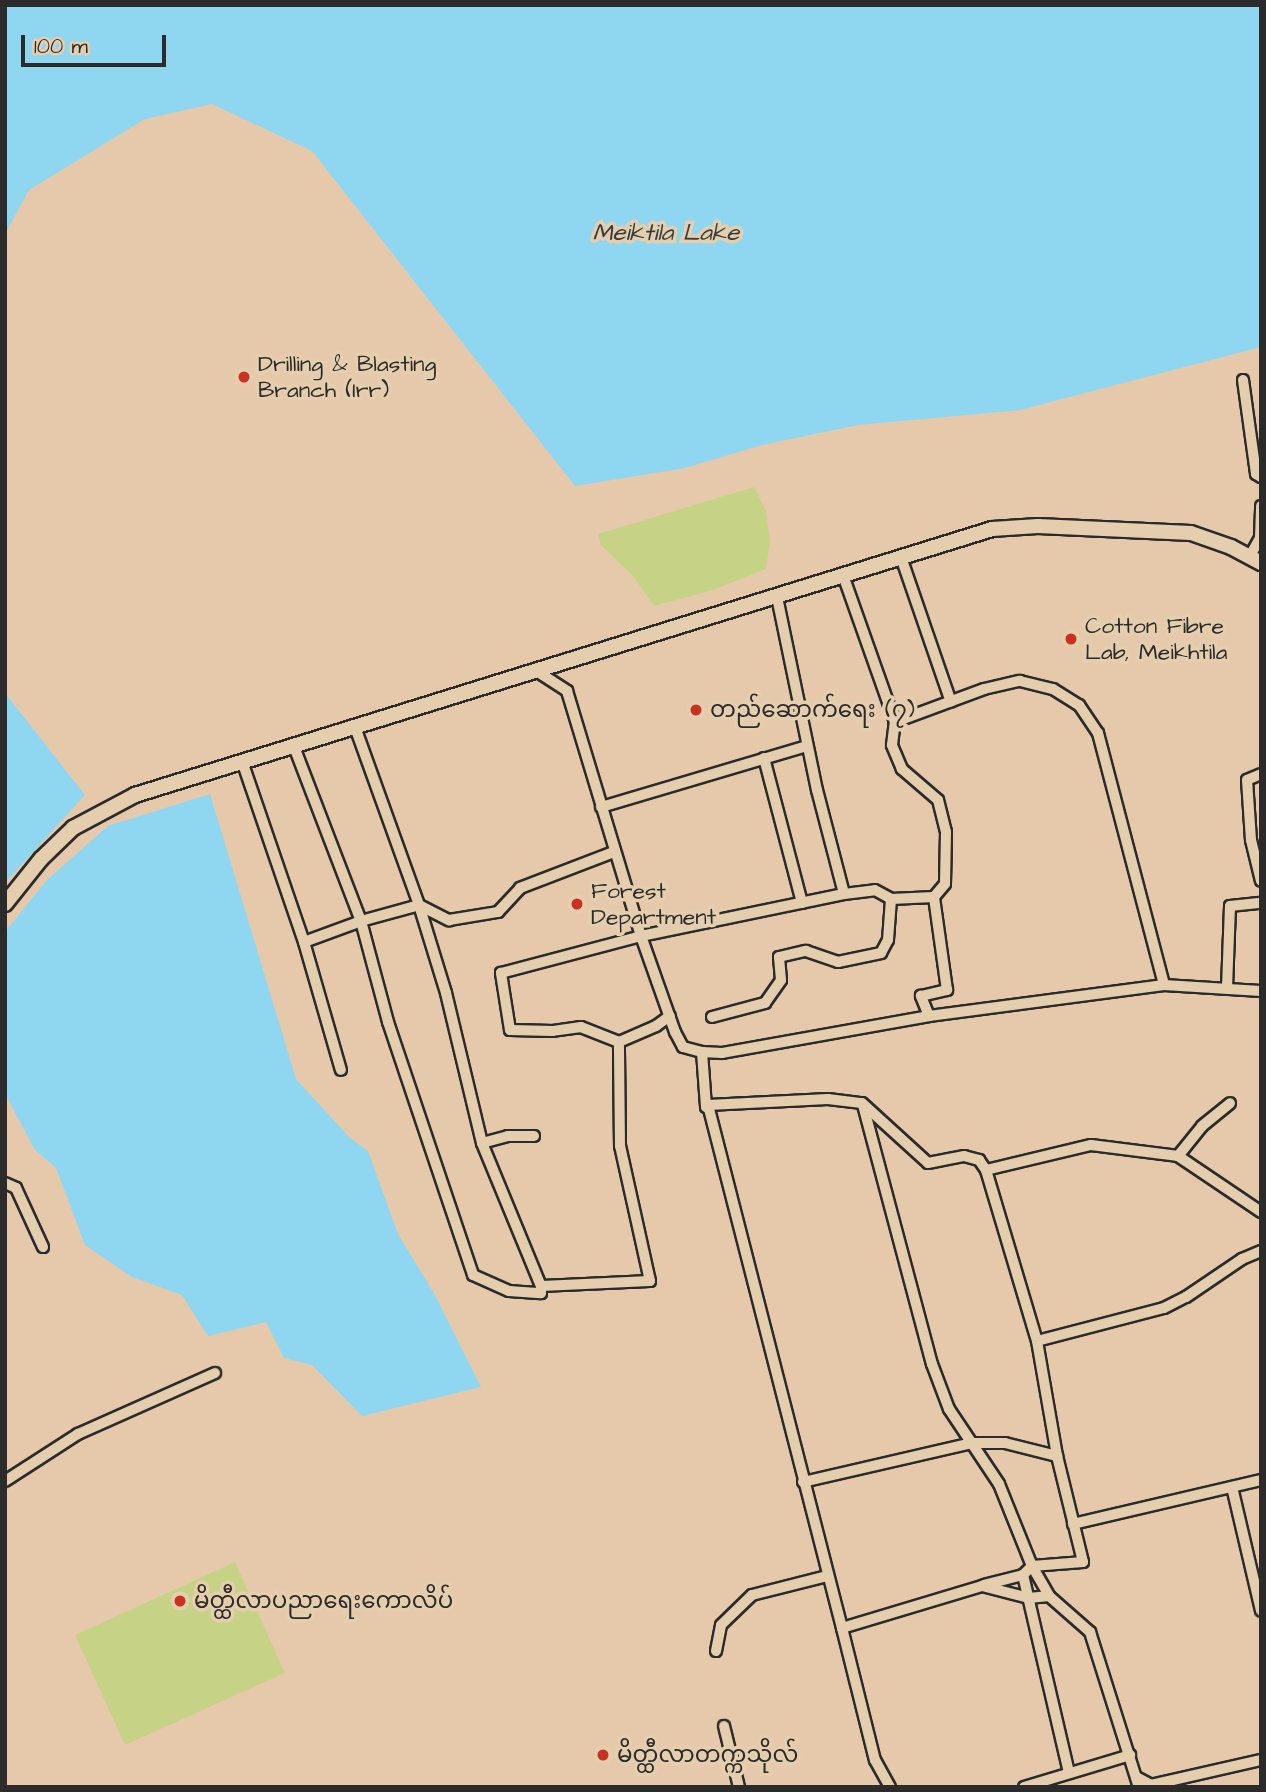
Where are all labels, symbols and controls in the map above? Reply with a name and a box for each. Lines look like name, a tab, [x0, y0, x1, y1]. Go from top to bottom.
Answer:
scale bar	[24, 21, 170, 65]
text: 100 m	[34, 32, 88, 61]
water label: Meiktila Lake	[593, 220, 739, 248]
place label: Drilling & Blasting Branch (Irr)	[258, 350, 436, 404]
marker: Drilling & Blasting Branch (Irr)	[236, 369, 252, 385]
place label: Cotton Fibre Lab, Meikhtila	[1085, 612, 1227, 666]
marker: Cotton Fibre Lab, Meikhtila	[1063, 631, 1079, 647]
place label: တည်ဆောက်ရေး (၇)	[710, 696, 915, 724]
marker: တည်ဆောက်ရေး (၇)	[688, 702, 704, 718]
place label: Forest Department	[591, 877, 716, 931]
marker: Forest Department	[569, 896, 585, 912]
place label: မိတ္ထီလာပညာရေးကောလိပ်	[194, 1587, 453, 1615]
marker: မိတ္ထီလာပညာရေးကောလိပ်	[172, 1593, 188, 1609]
place label: မိတ္ထီလာတက္ကသိုလ်	[617, 1741, 798, 1769]
marker: မိတ္ထီလာတက္ကသိုလ်	[595, 1747, 611, 1763]

